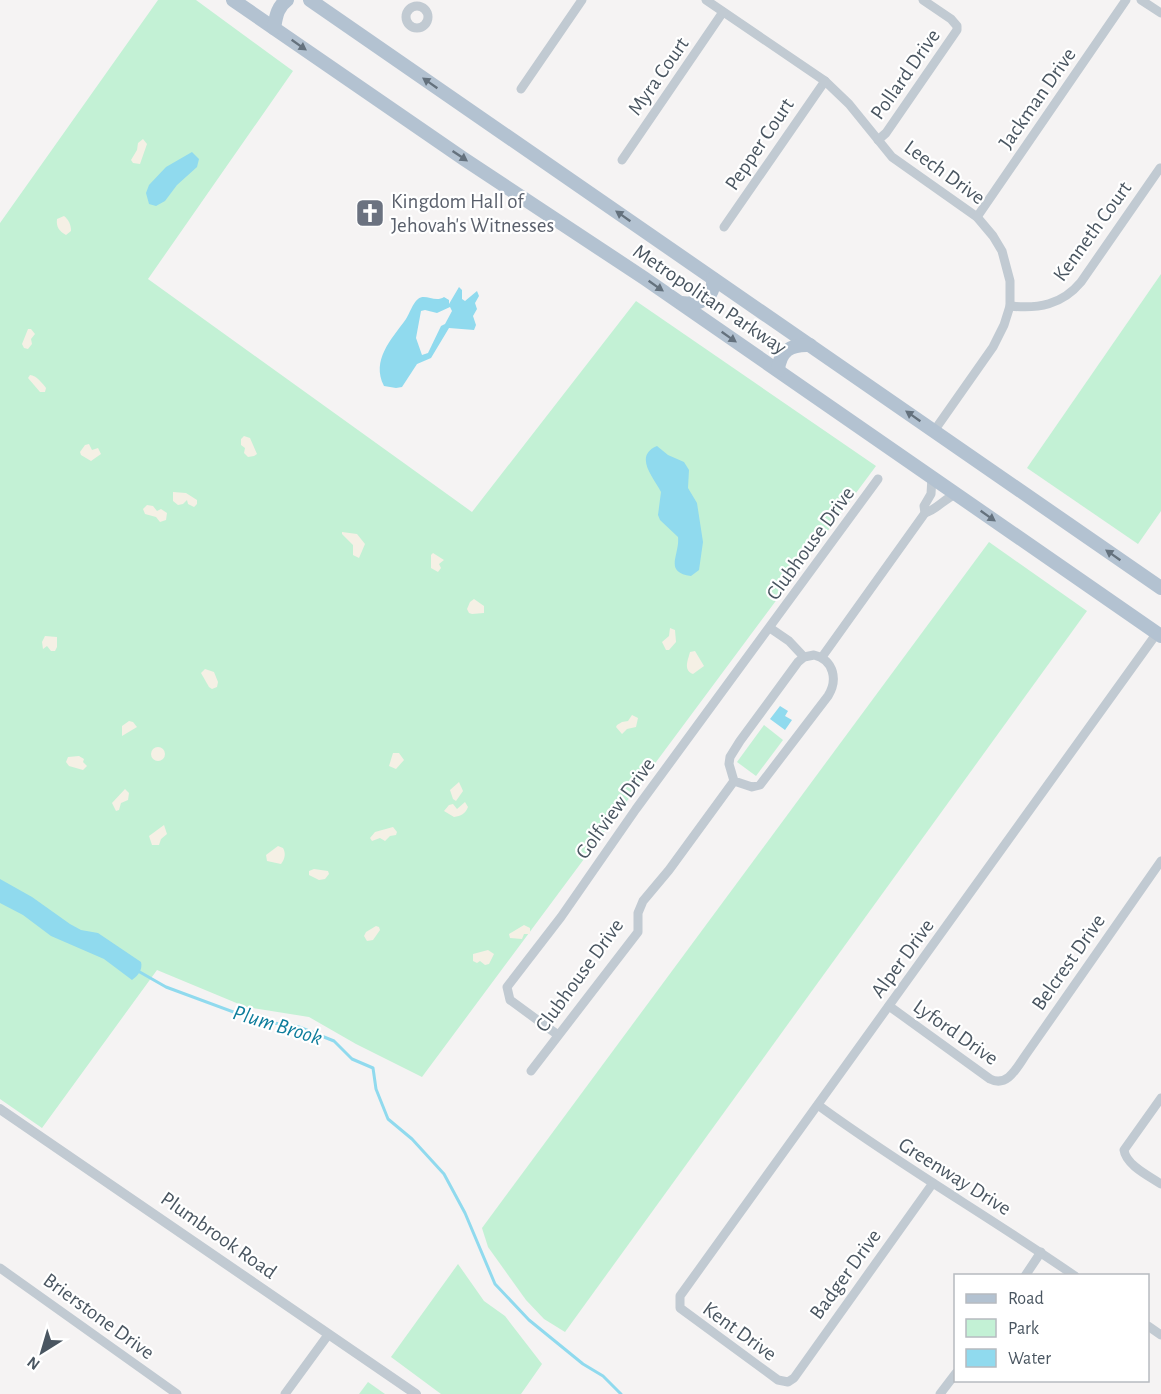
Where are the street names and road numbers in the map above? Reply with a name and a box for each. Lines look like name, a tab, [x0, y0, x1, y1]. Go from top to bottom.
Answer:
street label: Pollard Drive	[867, 25, 944, 123]
street label: Myra Court	[624, 33, 693, 119]
street label: Jackman Drive	[995, 44, 1080, 153]
street label: Pepper Court	[721, 94, 798, 194]
street label: Leech Drive	[901, 136, 989, 209]
street label: Kenneth Court	[1049, 177, 1136, 285]
street label: Metropolitan Parkway	[629, 240, 790, 358]
street label: Clubhouse Drive	[762, 483, 858, 604]
street label: Golfview Drive	[572, 754, 659, 863]
street label: Belcrest Drive	[1028, 910, 1109, 1014]
street label: Clubhouse Drive	[531, 915, 627, 1036]
street label: Alper Drive	[867, 915, 938, 1002]
street label: Lyford Drive	[910, 996, 1002, 1069]
street label: Greenway Drive	[895, 1134, 1015, 1219]
street label: Plumbrook Road	[157, 1188, 281, 1283]
street label: Badger Drive	[806, 1225, 885, 1323]
street label: Brierstone Drive	[39, 1269, 158, 1364]
street label: Kent Drive	[699, 1298, 780, 1365]

